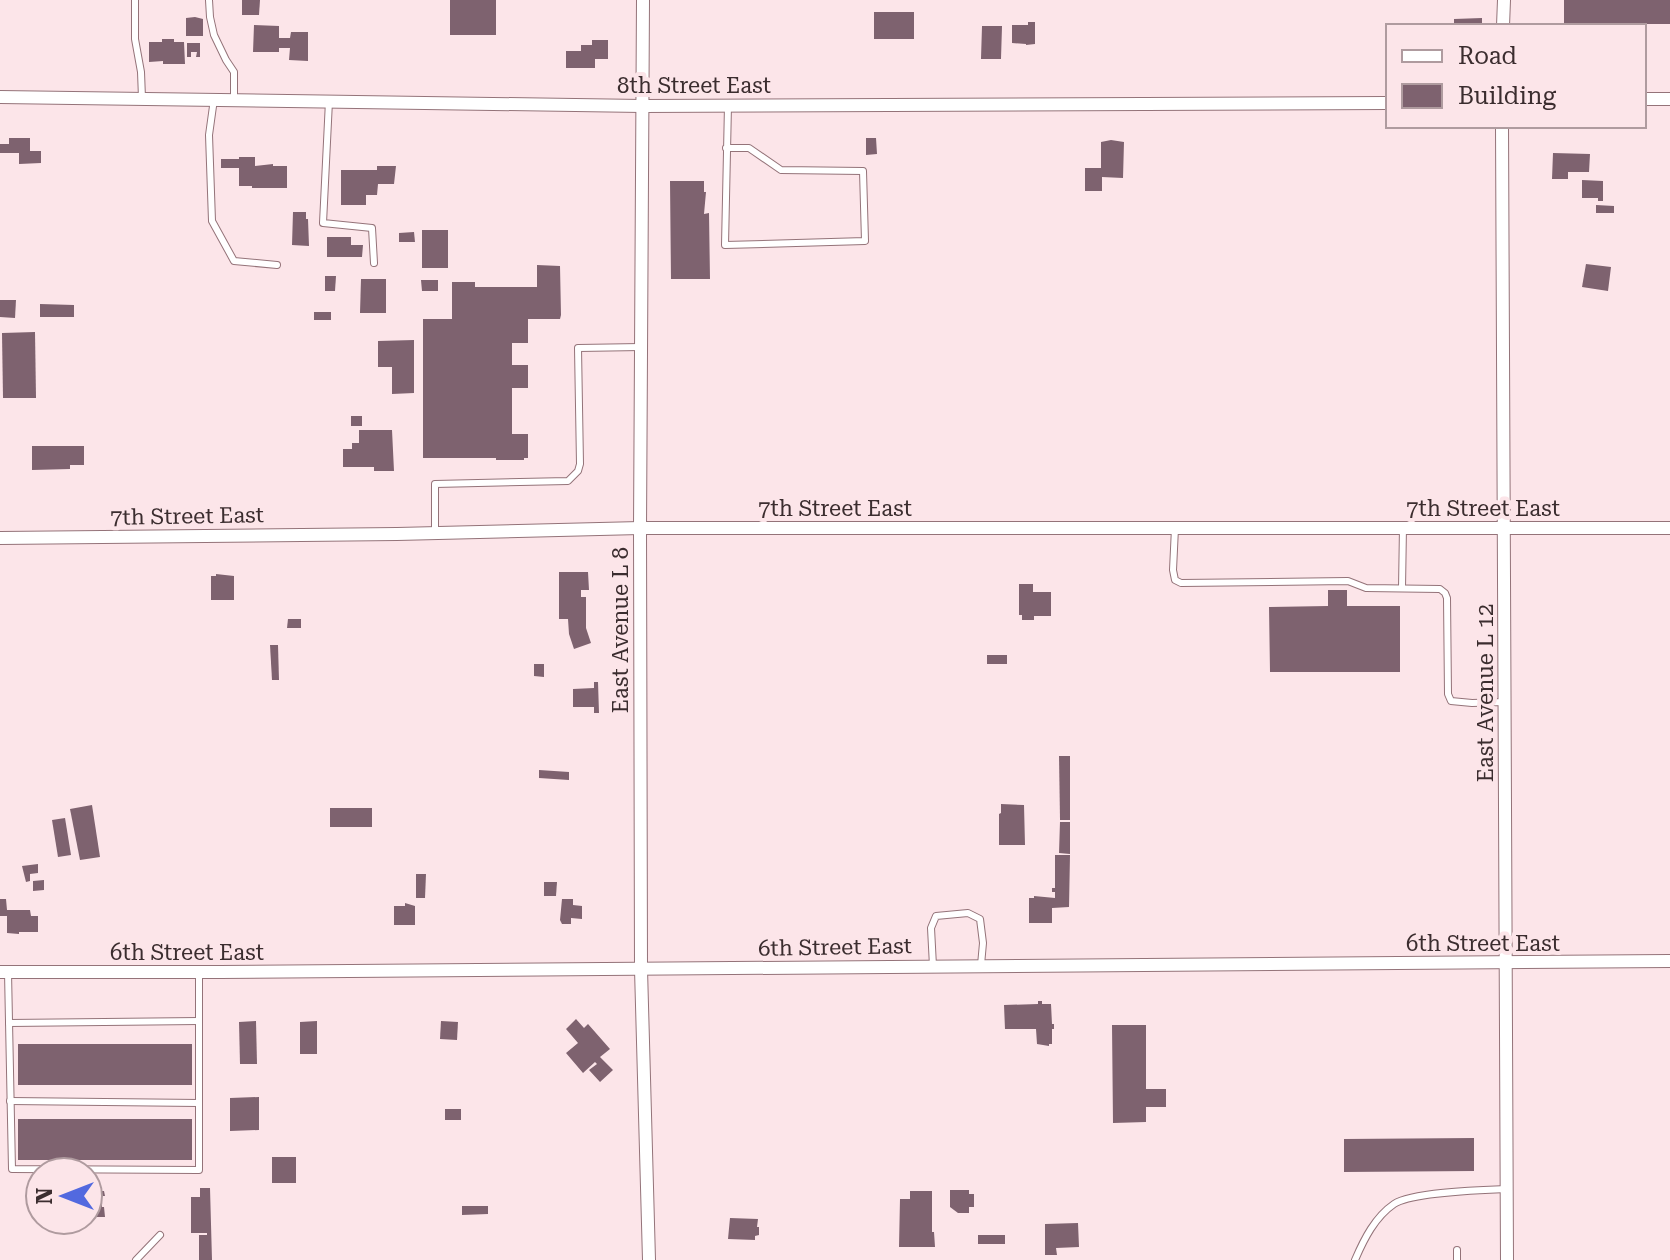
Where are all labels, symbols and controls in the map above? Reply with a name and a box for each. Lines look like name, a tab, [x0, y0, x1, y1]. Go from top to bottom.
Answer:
legend	[1386, 24, 1646, 128]
text: Road	[1458, 42, 1517, 70]
street label: 8th Street East	[617, 73, 771, 98]
text: Building	[1458, 82, 1556, 110]
street label: 7th Street East	[758, 496, 912, 521]
street label: 7th Street East	[1406, 496, 1560, 521]
street label: 7th Street East	[110, 502, 264, 530]
street label: East Avenue L 8	[608, 547, 633, 713]
street label: East Avenue L 12	[1473, 604, 1498, 782]
street label: 6th Street East	[1406, 931, 1560, 956]
street label: 6th Street East	[758, 933, 912, 961]
street label: 6th Street East	[110, 940, 264, 965]
north arrow	[24, 1156, 104, 1236]
text: N	[32, 1187, 57, 1204]

